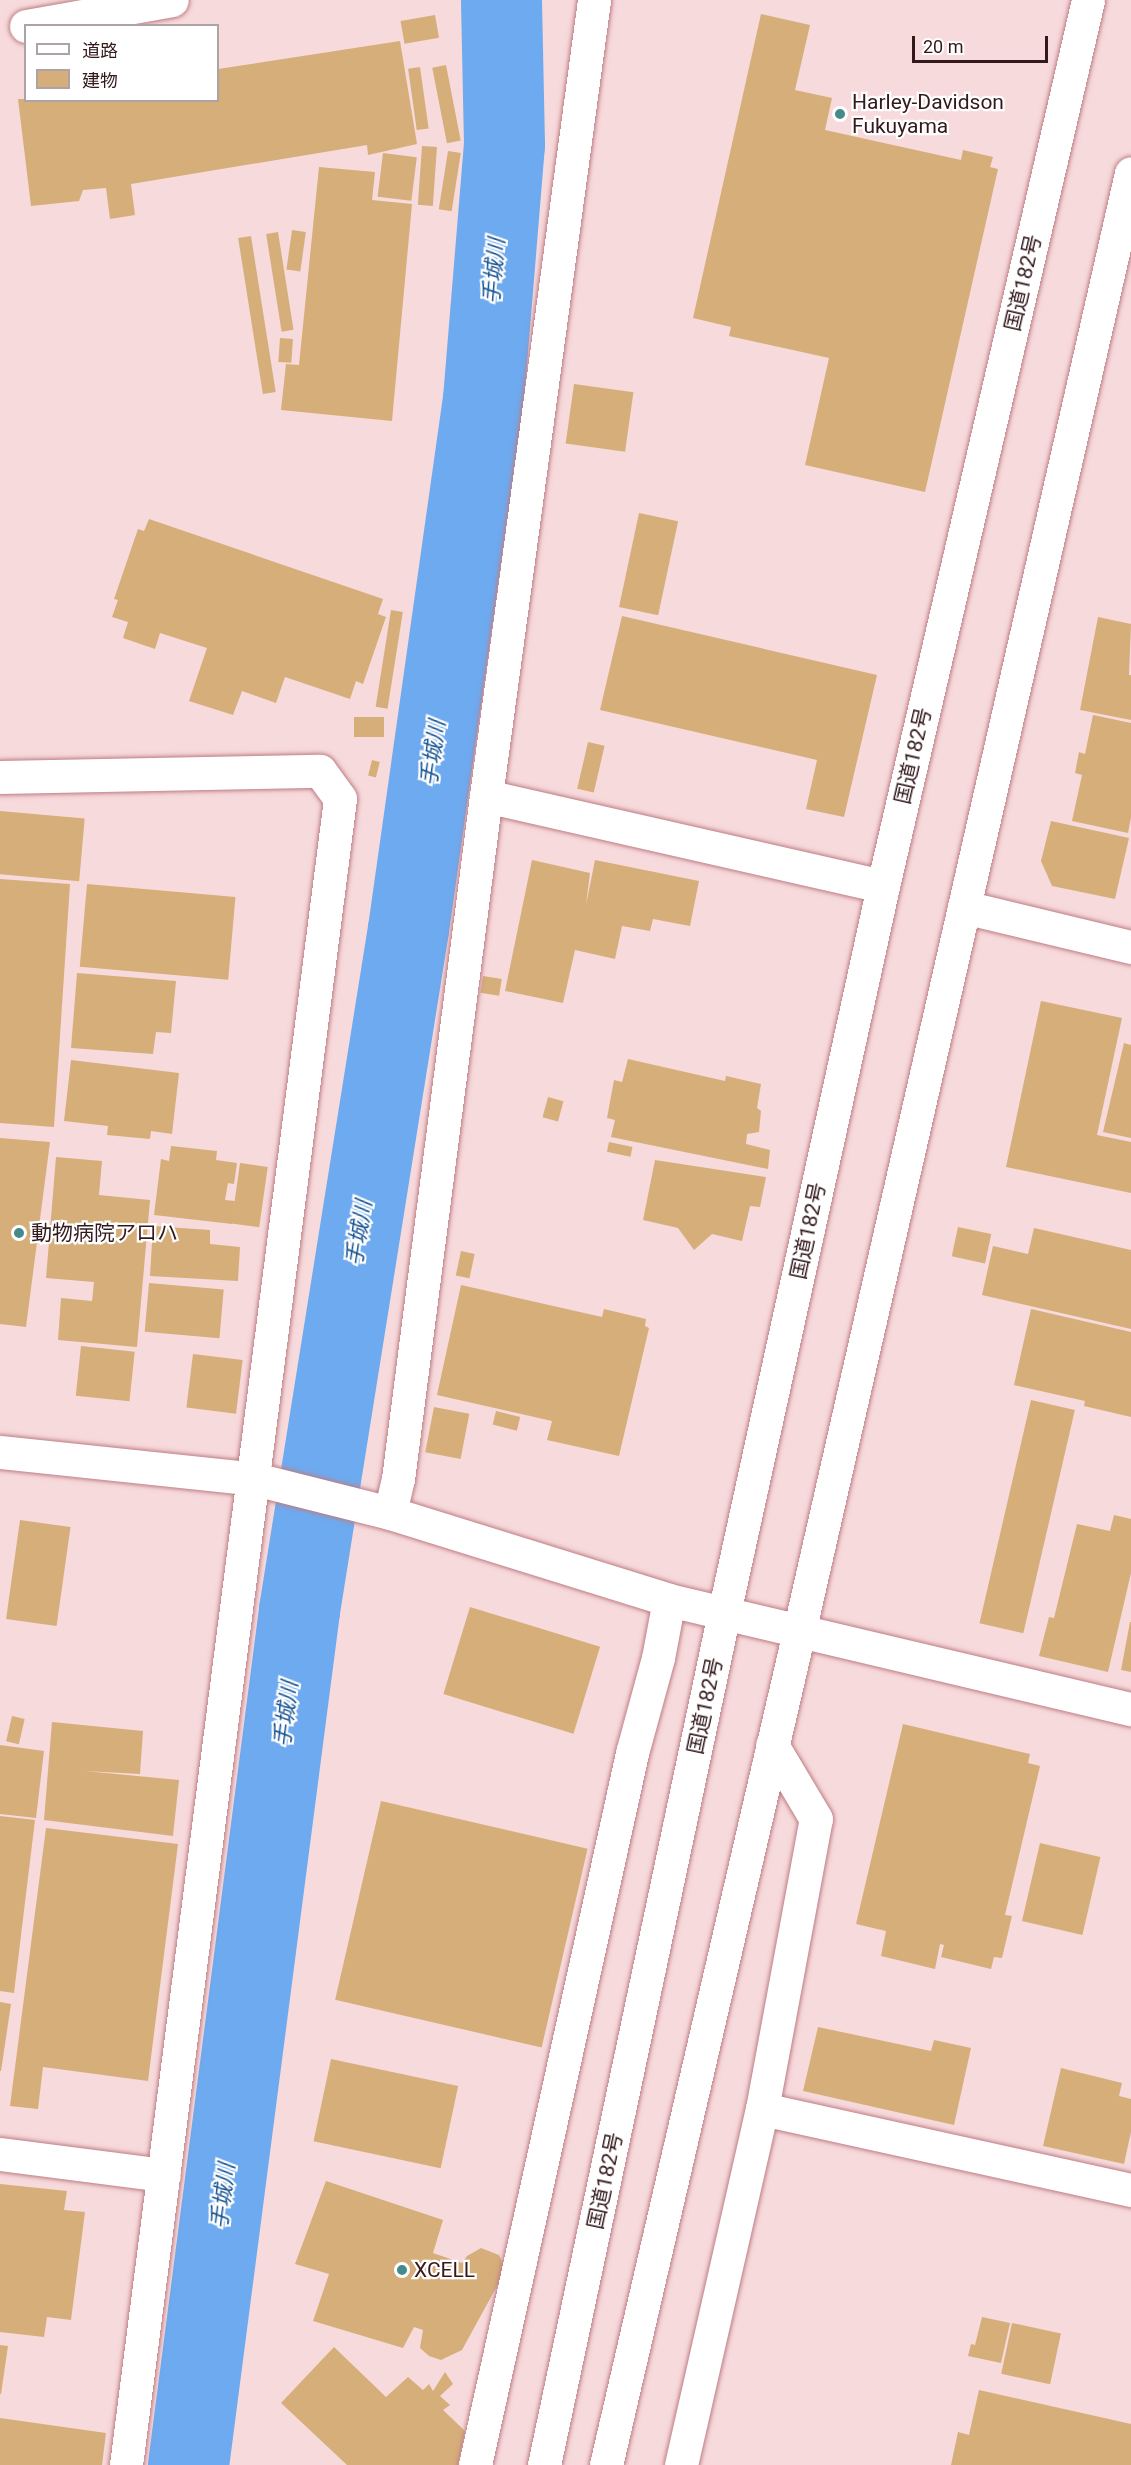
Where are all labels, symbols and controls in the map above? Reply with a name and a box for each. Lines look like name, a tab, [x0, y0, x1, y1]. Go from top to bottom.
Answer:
legend	[24, 24, 219, 102]
scale bar	[915, 24, 1052, 62]
text: 20 m	[923, 36, 963, 57]
text: 道路	[82, 40, 118, 61]
text: 建物	[82, 70, 118, 91]
place label: Harley-Davidson Fukuyama	[852, 89, 1004, 139]
marker: Harley-Davidson Fukuyama	[833, 107, 847, 121]
street label: 国道182号	[1000, 232, 1046, 334]
water label: 手城川	[478, 237, 510, 305]
street label: 国道182号	[890, 705, 936, 807]
water label: 手城川	[415, 718, 451, 788]
street label: 国道182号	[785, 1180, 831, 1282]
water label: 手城川	[341, 1198, 377, 1268]
place label: 動物病院アロハ	[31, 1220, 178, 1246]
marker: 動物病院アロハ	[12, 1226, 26, 1240]
street label: 国道182号	[682, 1655, 728, 1757]
water label: 手城川	[269, 1680, 303, 1748]
street label: 国道182号	[582, 2130, 628, 2232]
water label: 手城川	[206, 2162, 240, 2230]
place label: XCELL	[414, 2257, 475, 2283]
marker: XCELL	[395, 2263, 409, 2277]

